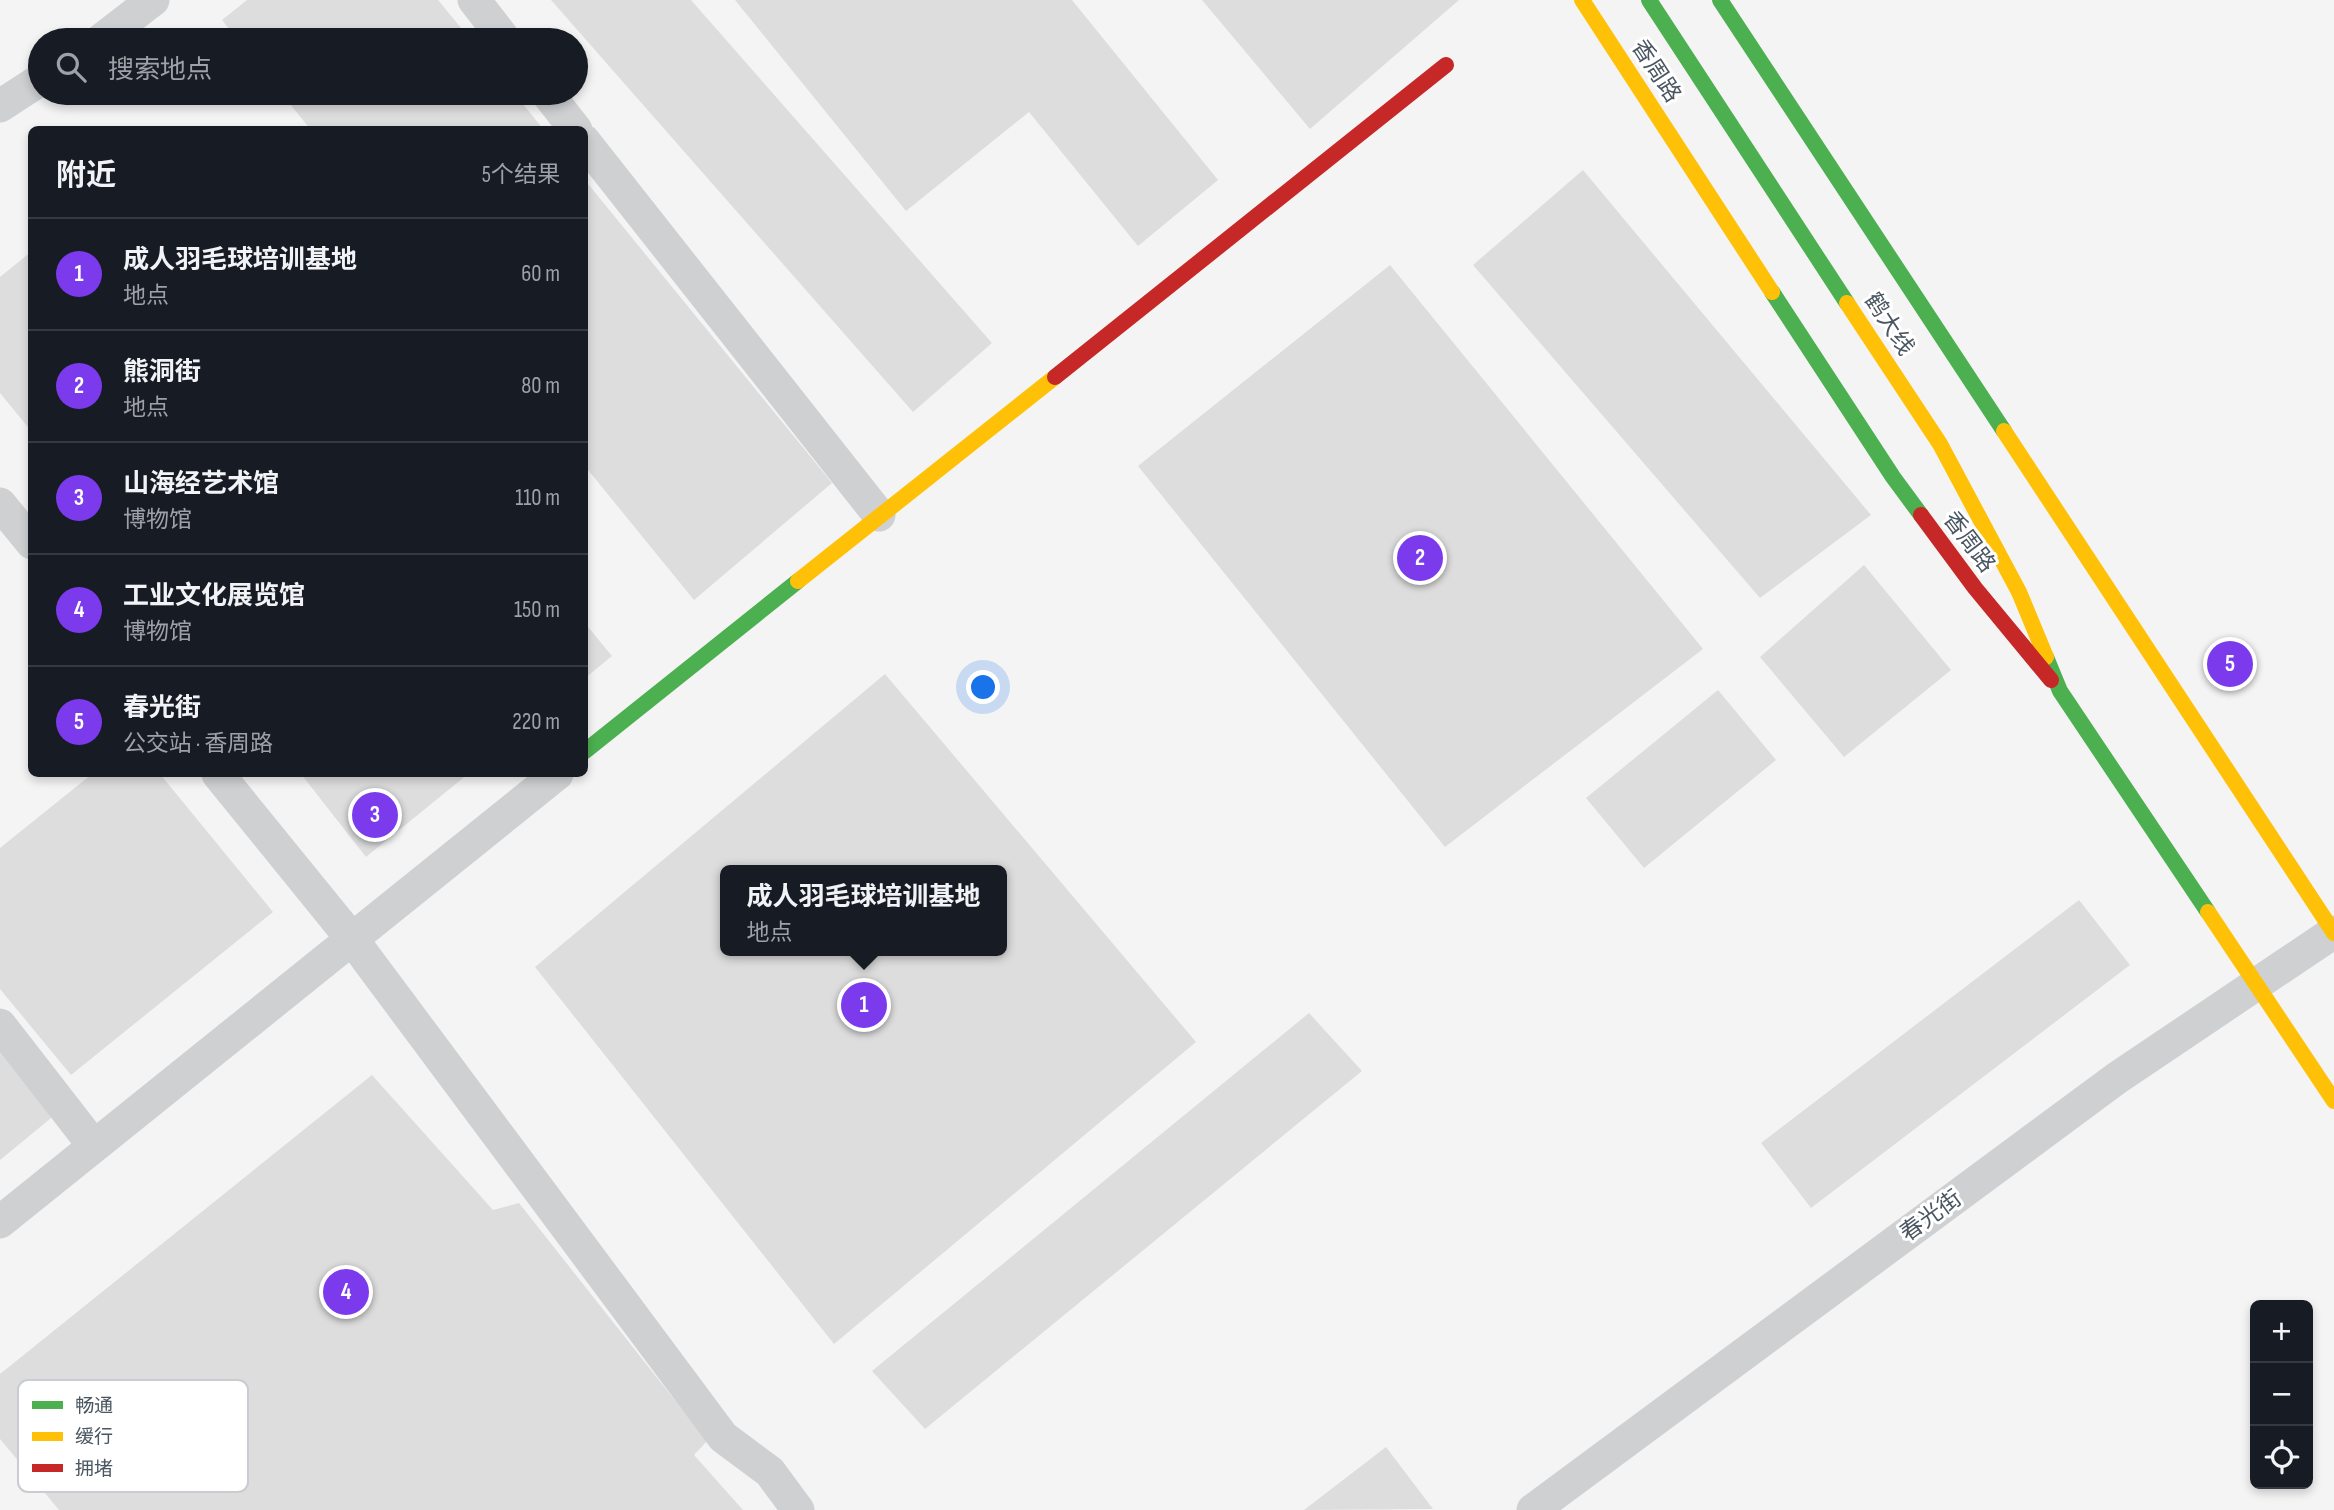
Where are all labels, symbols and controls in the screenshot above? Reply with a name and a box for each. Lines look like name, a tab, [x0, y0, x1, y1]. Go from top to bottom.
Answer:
search box	[28, 28, 588, 105]
street label: 香周路	[1625, 34, 1687, 108]
icon: search	[52, 48, 90, 86]
text: 搜索地点	[108, 55, 212, 86]
text: 附近	[56, 158, 116, 194]
text: 5个结果	[482, 161, 560, 189]
text: 成人羽毛球培训基地	[123, 245, 357, 276]
text: 1	[74, 260, 84, 288]
text: 60 m	[521, 260, 560, 288]
text: 地点	[123, 282, 169, 310]
street label: 鹤大线	[1858, 287, 1920, 361]
text: 熊洞街	[123, 357, 201, 388]
text: 2	[74, 372, 84, 400]
text: 80 m	[521, 372, 560, 400]
text: 地点	[123, 394, 169, 422]
text: 山海经艺术馆	[123, 469, 279, 500]
text: 3	[74, 484, 84, 512]
text: 110 m	[515, 484, 560, 512]
text: 博物馆	[123, 506, 192, 534]
street label: 香周路	[1937, 506, 2001, 578]
pin: 2	[1397, 532, 1443, 584]
text: 工业文化展览馆	[123, 581, 305, 612]
text: 4	[74, 596, 84, 624]
text: 150 m	[514, 596, 560, 624]
text: 博物馆	[123, 618, 192, 646]
pin: 5	[2207, 638, 2253, 690]
your location	[966, 670, 1000, 704]
text: 春光街	[123, 693, 201, 724]
text: 5	[74, 708, 84, 736]
text: 220 m	[512, 708, 560, 736]
text: 公交站 · 香周路	[123, 730, 273, 758]
pin: 3	[352, 789, 398, 841]
popup	[720, 865, 1007, 956]
text: 成人羽毛球培训基地	[746, 882, 981, 913]
text: 地点	[746, 919, 792, 947]
pin: 1	[841, 979, 887, 1031]
street label: 春光街	[1895, 1184, 1967, 1248]
pin: 4	[323, 1266, 369, 1318]
map controls	[2250, 1300, 2313, 1489]
button: +	[2250, 1300, 2313, 1363]
button: −	[2250, 1363, 2313, 1426]
legend	[18, 1380, 248, 1492]
text: 畅通	[75, 1395, 113, 1418]
text: 缓行	[75, 1426, 113, 1449]
button: locate	[2250, 1426, 2313, 1489]
text: 拥堵	[75, 1458, 113, 1481]

